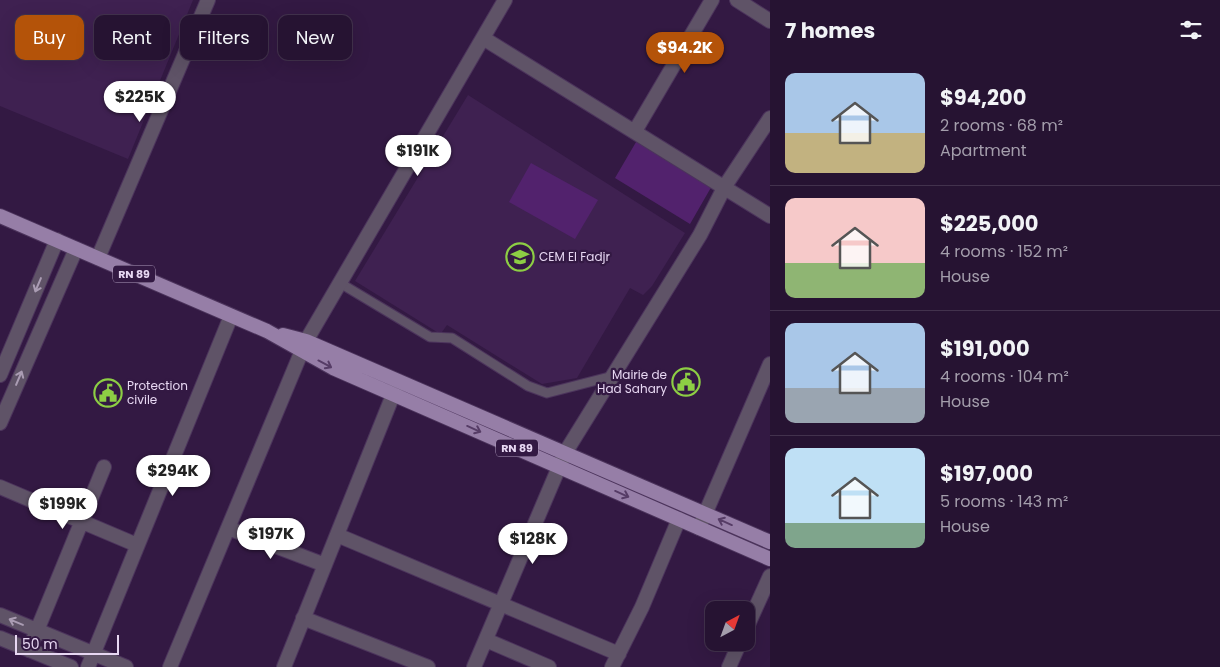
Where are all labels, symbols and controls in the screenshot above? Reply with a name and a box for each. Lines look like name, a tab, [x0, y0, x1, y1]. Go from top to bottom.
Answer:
chip: Buy	[15, 15, 84, 60]
chip: Rent	[94, 15, 170, 60]
chip: Filters	[180, 15, 268, 60]
chip: New	[278, 15, 352, 60]
text: 7 homes	[785, 16, 875, 45]
icon: filters	[1177, 16, 1205, 44]
pin: $94.2K	[644, 32, 726, 74]
text: $94.2K	[657, 36, 713, 59]
pin: $225K	[105, 80, 175, 123]
text: $94,200	[940, 83, 1026, 112]
text: $225K	[115, 85, 165, 108]
icon: home	[825, 93, 885, 153]
text: 2 rooms · 68 m²	[940, 114, 1063, 137]
pin: $191K	[383, 134, 453, 177]
text: $191K	[396, 139, 440, 162]
text: Apartment	[940, 139, 1027, 162]
text: $225,000	[940, 209, 1039, 238]
icon: home	[825, 218, 885, 278]
text: 4 rooms · 152 m²	[940, 240, 1068, 263]
school or university icon: CEM El Fadjr	[505, 242, 535, 272]
place label: CEM El Fadjr	[539, 248, 611, 265]
text: House	[940, 265, 990, 288]
road number: RN 89	[113, 266, 155, 282]
one-way arrow	[32, 277, 42, 292]
text: $191,000	[940, 334, 1030, 363]
icon: home	[825, 343, 885, 403]
one-way arrow	[317, 360, 332, 369]
text: 4 rooms · 104 m²	[940, 365, 1069, 388]
place label: Mairie de Had Sahary	[597, 366, 667, 397]
public building icon: Mairie de Had Sahary	[671, 367, 701, 397]
one-way arrow	[15, 371, 25, 386]
place label: Protection civile	[127, 377, 188, 408]
public building icon: Protection civile	[93, 378, 123, 408]
text: House	[940, 390, 990, 413]
one-way arrow	[466, 426, 481, 435]
road number: RN 89	[496, 439, 538, 456]
pin: $294K	[138, 454, 208, 497]
text: $294K	[147, 459, 199, 482]
text: $197,000	[940, 459, 1033, 488]
icon: home	[825, 468, 885, 528]
pin: $199K	[28, 488, 98, 530]
one-way arrow	[614, 490, 629, 500]
text: 5 rooms · 143 m²	[940, 490, 1068, 513]
text: $199K	[39, 492, 87, 515]
text: House	[940, 515, 990, 538]
one-way arrow	[718, 517, 733, 527]
pin: $197K	[236, 518, 306, 560]
text: $197K	[248, 522, 294, 545]
pin: $128K	[498, 522, 568, 565]
text: $128K	[509, 527, 557, 550]
north arrow	[705, 601, 755, 651]
map controls	[705, 601, 755, 651]
one-way arrow	[9, 616, 24, 626]
scale bar	[15, 632, 119, 655]
text: 50 m	[22, 634, 58, 654]

